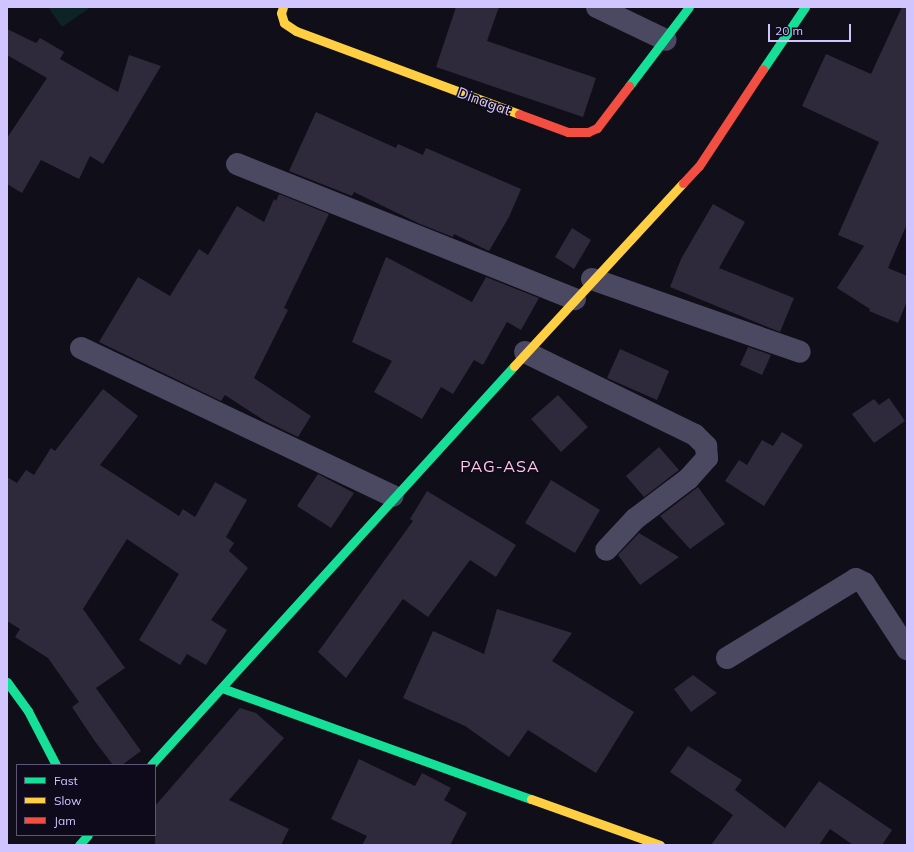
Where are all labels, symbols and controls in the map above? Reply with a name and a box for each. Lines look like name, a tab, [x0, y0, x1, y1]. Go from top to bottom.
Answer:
scale bar	[770, 16, 853, 42]
text: 20 m	[775, 23, 803, 38]
street label: Dinagat	[455, 83, 513, 119]
district label: PAG-ASA	[460, 456, 540, 476]
legend	[16, 764, 156, 836]
text: Fast	[54, 773, 78, 788]
text: Slow	[54, 793, 82, 808]
text: Jam	[54, 813, 76, 828]

